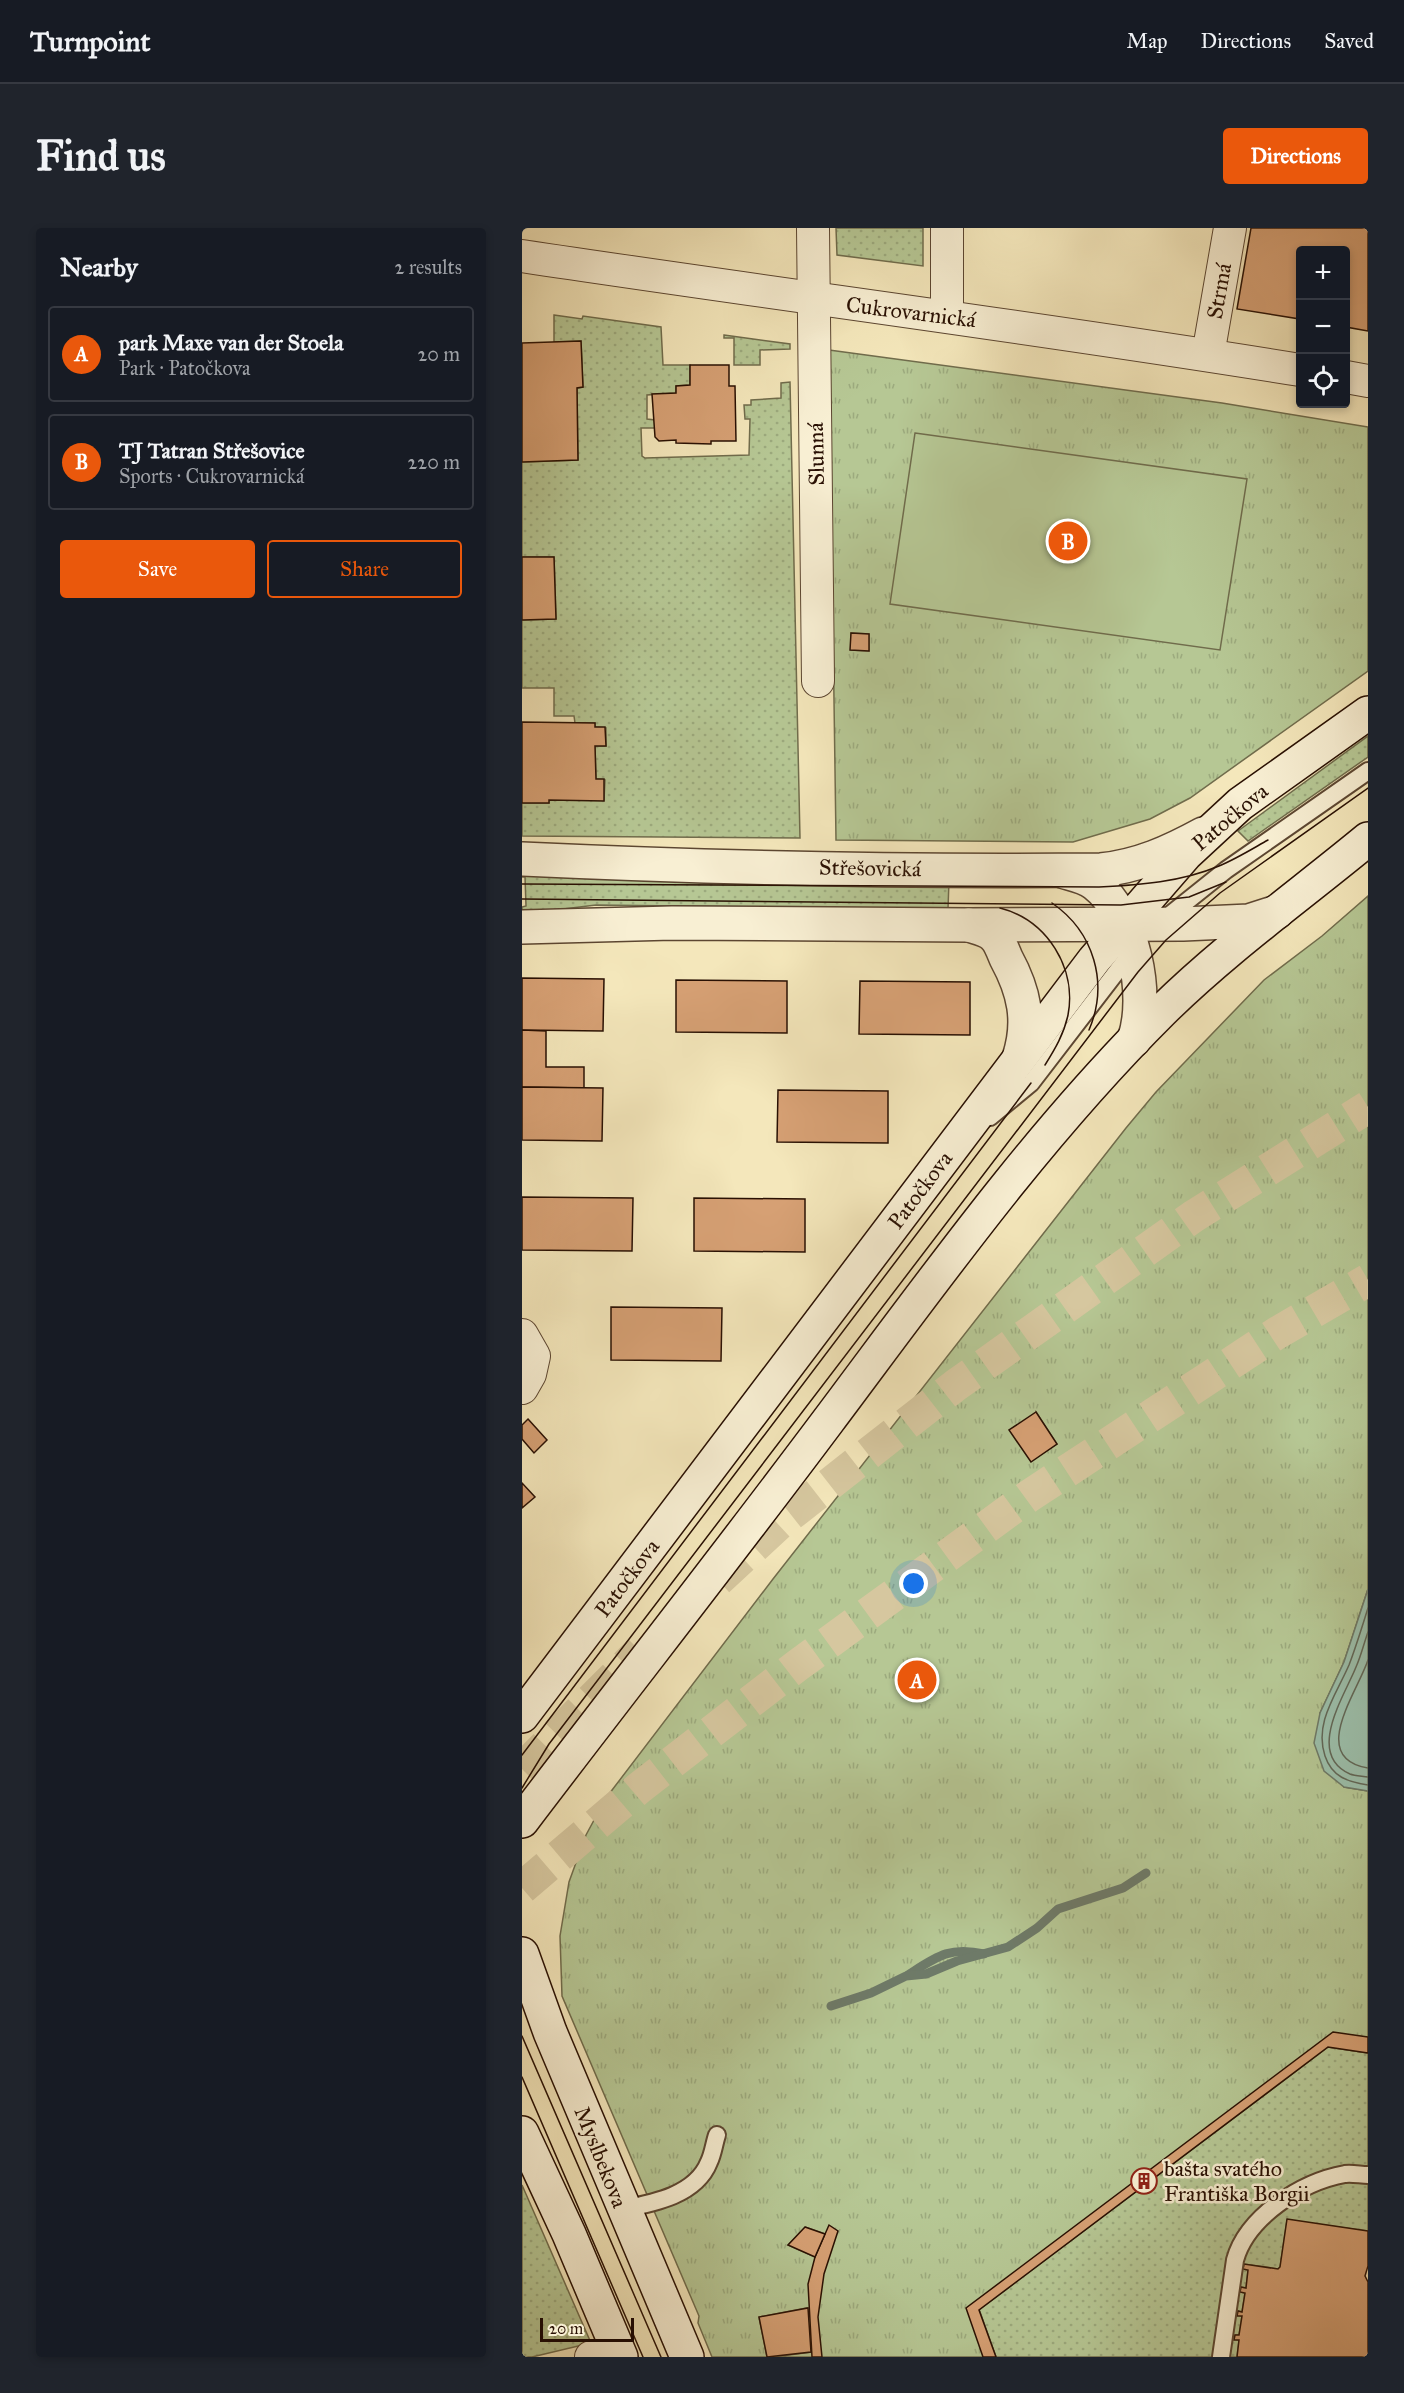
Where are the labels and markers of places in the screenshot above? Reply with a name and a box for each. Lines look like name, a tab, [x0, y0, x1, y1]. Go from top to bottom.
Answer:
pin: B	[1048, 518, 1088, 564]
pin: A	[898, 1658, 936, 1702]
place label: bašta svatého Františka Borgii	[1164, 2155, 1310, 2207]
building icon: bašta svatého Františka Borgii	[1129, 2166, 1159, 2196]

